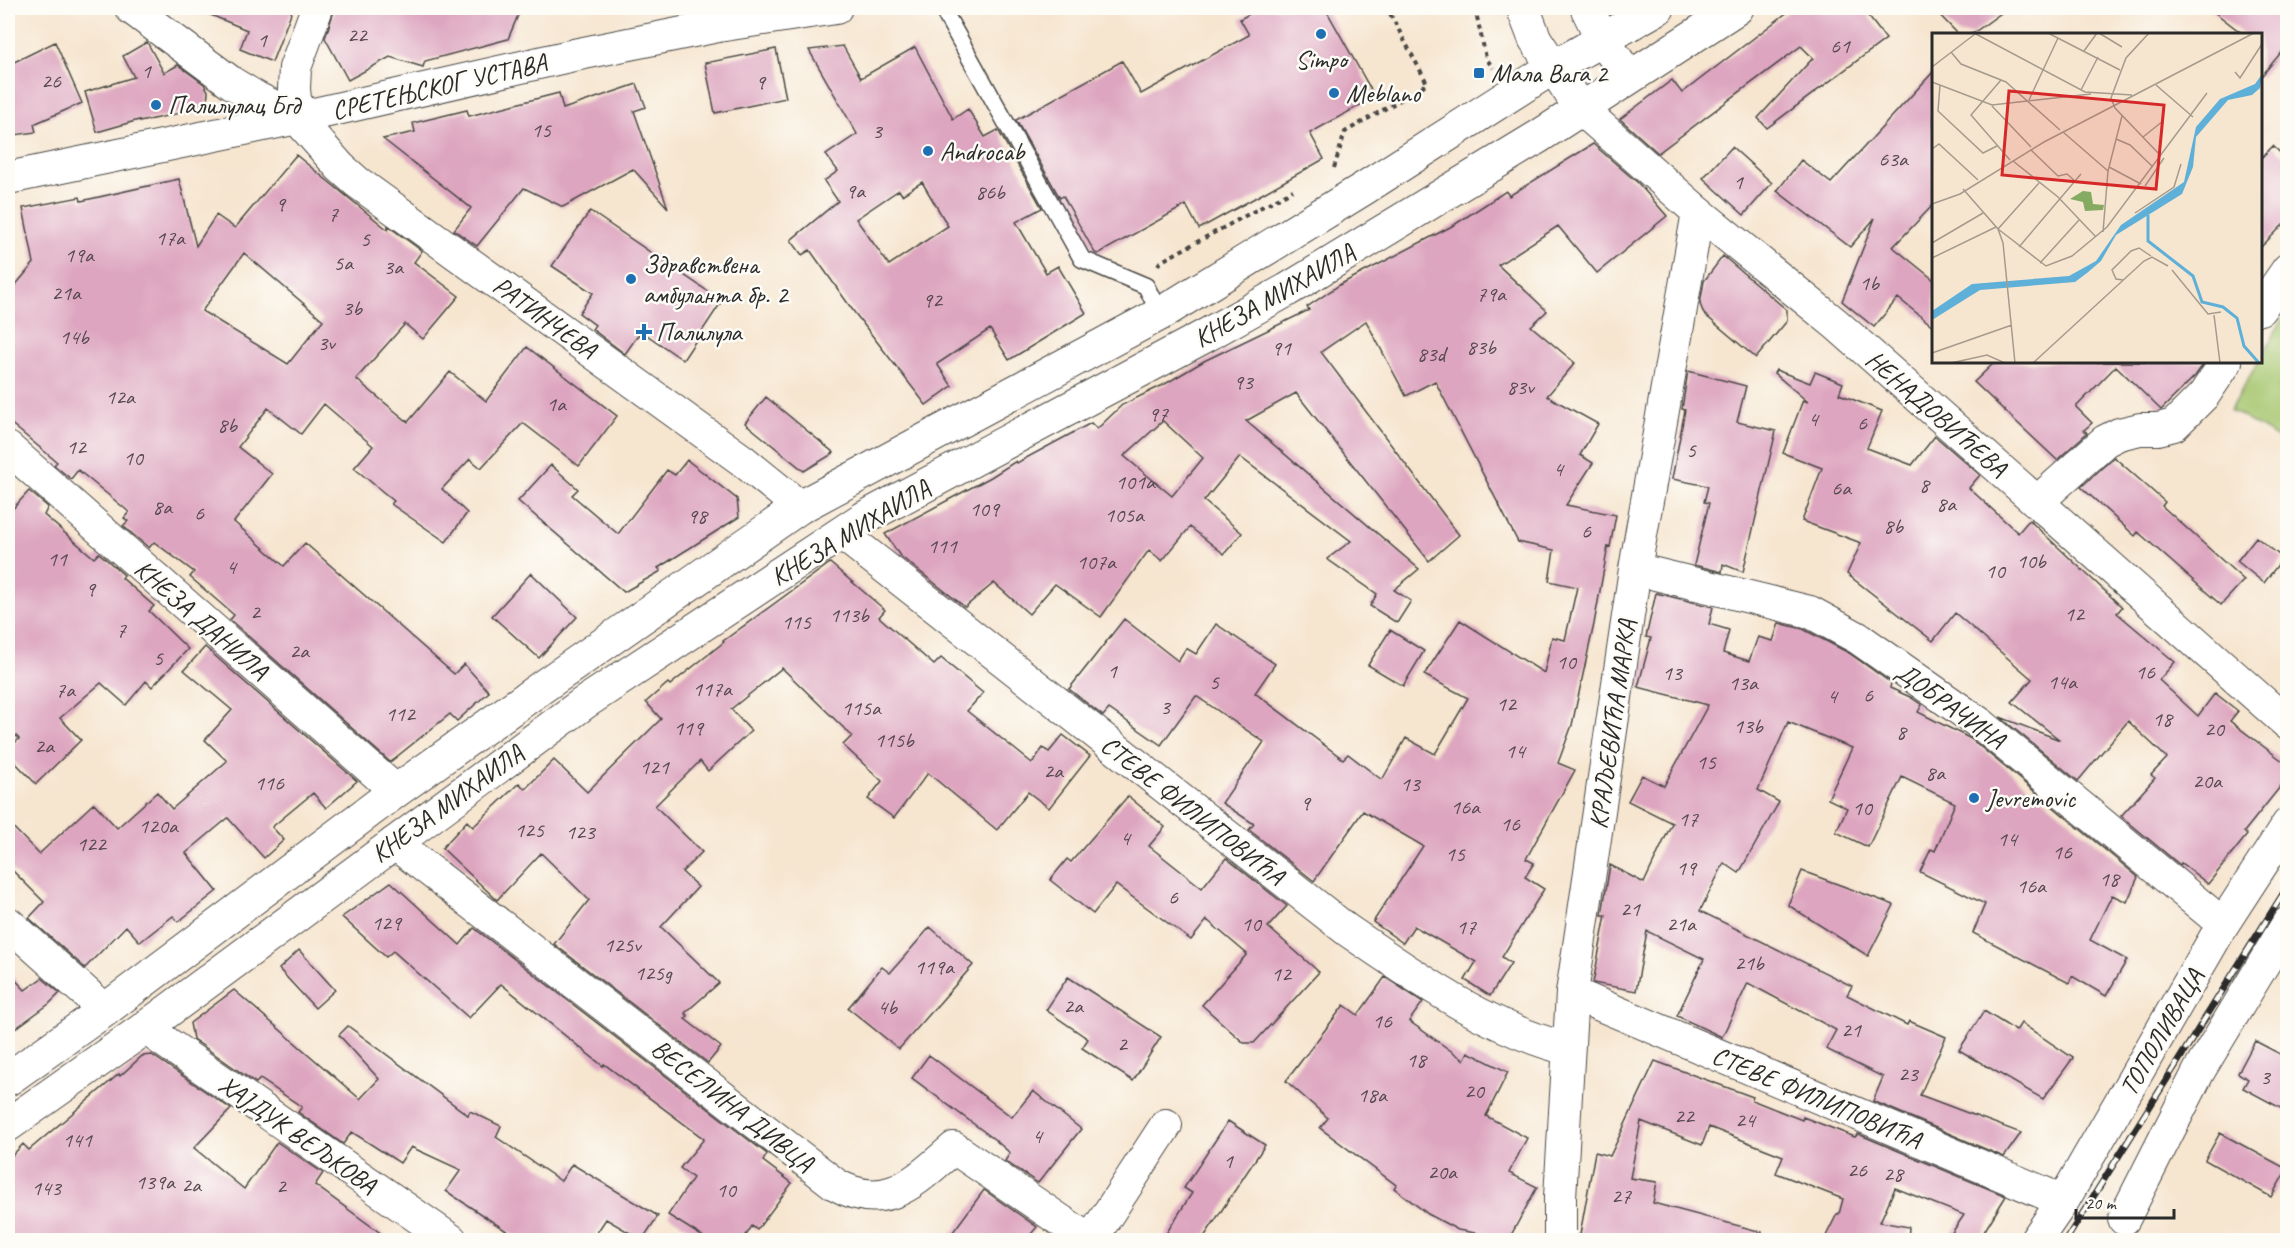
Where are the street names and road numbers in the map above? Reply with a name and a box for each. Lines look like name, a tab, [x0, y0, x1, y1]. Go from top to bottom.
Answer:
street label: СРЕТЕЊСКОГ УСТАВА	[329, 45, 552, 127]
street label: КНЕЗА МИХАИЛА	[1188, 235, 1362, 355]
street label: РАТИНЧЕВА	[486, 269, 604, 367]
street label: НЕНАДОВИЋЕВА	[1859, 343, 2015, 485]
street label: КНЕЗА МИХАИЛА	[764, 471, 937, 593]
street label: КНЕЗА ДАНИЛА	[128, 552, 276, 687]
street label: КРАЉЕВИЋА МАРКА	[1581, 616, 1644, 831]
street label: ДОБРАЧИНА	[1890, 655, 2013, 757]
street label: СТЕВЕ ФИЛИПОВИЋА	[1094, 728, 1293, 894]
street label: КНЕЗА МИХАИЛА	[364, 736, 531, 870]
street label: ТОПОЛИВАЦА	[2112, 962, 2211, 1102]
street label: ВЕСЕЛИНА ДИВЦА	[645, 1032, 821, 1180]
street label: СТЕВЕ ФИЛИПОВИЋА	[1707, 1038, 1928, 1157]
street label: ХАЈДУК ВЕЉКОВА	[212, 1068, 384, 1202]

